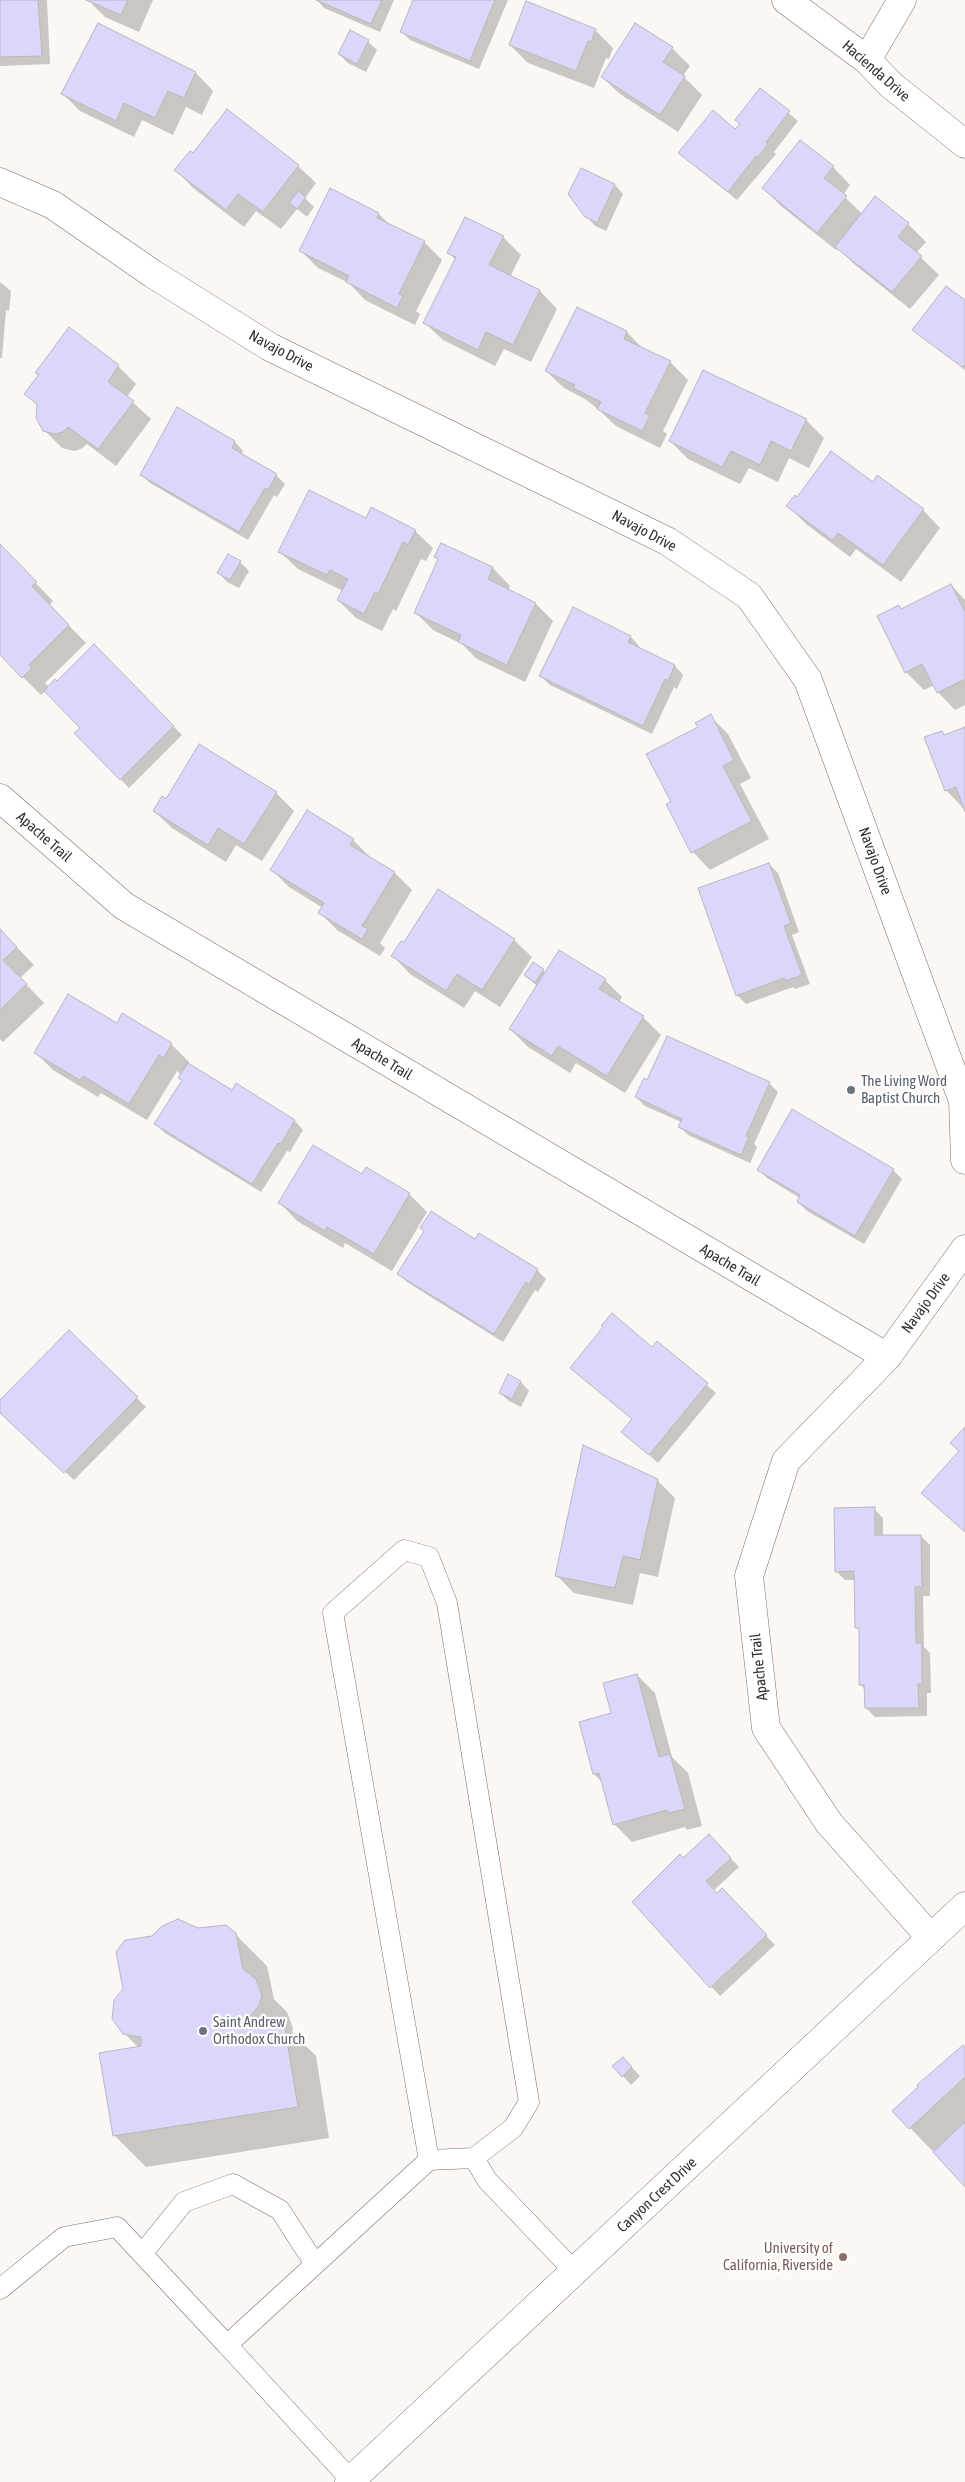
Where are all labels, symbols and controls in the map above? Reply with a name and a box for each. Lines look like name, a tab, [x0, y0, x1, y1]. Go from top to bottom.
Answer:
street label: Hacienda Drive	[838, 37, 914, 105]
street label: Navajo Drive	[246, 327, 316, 375]
street label: Navajo Drive	[609, 507, 679, 555]
street label: Apache Trail	[13, 808, 75, 866]
street label: Navajo Drive	[854, 825, 896, 897]
street label: Apache Trail	[349, 1034, 415, 1084]
place label: The Living Word Baptist Church	[861, 1072, 947, 1107]
marker: The Living Word Baptist Church	[845, 1084, 857, 1096]
street label: Apache Trail	[697, 1240, 763, 1290]
street label: Navajo Drive	[898, 1269, 954, 1337]
street label: Apache Trail	[747, 1633, 771, 1701]
place label: Saint Andrew Orthodox Church	[213, 2013, 305, 2048]
marker: Saint Andrew Orthodox Church	[197, 2025, 209, 2037]
street label: Canyon Crest Drive	[613, 2154, 701, 2236]
place label: University of California, Riverside	[723, 2239, 833, 2274]
marker: University of California, Riverside	[837, 2251, 849, 2263]

